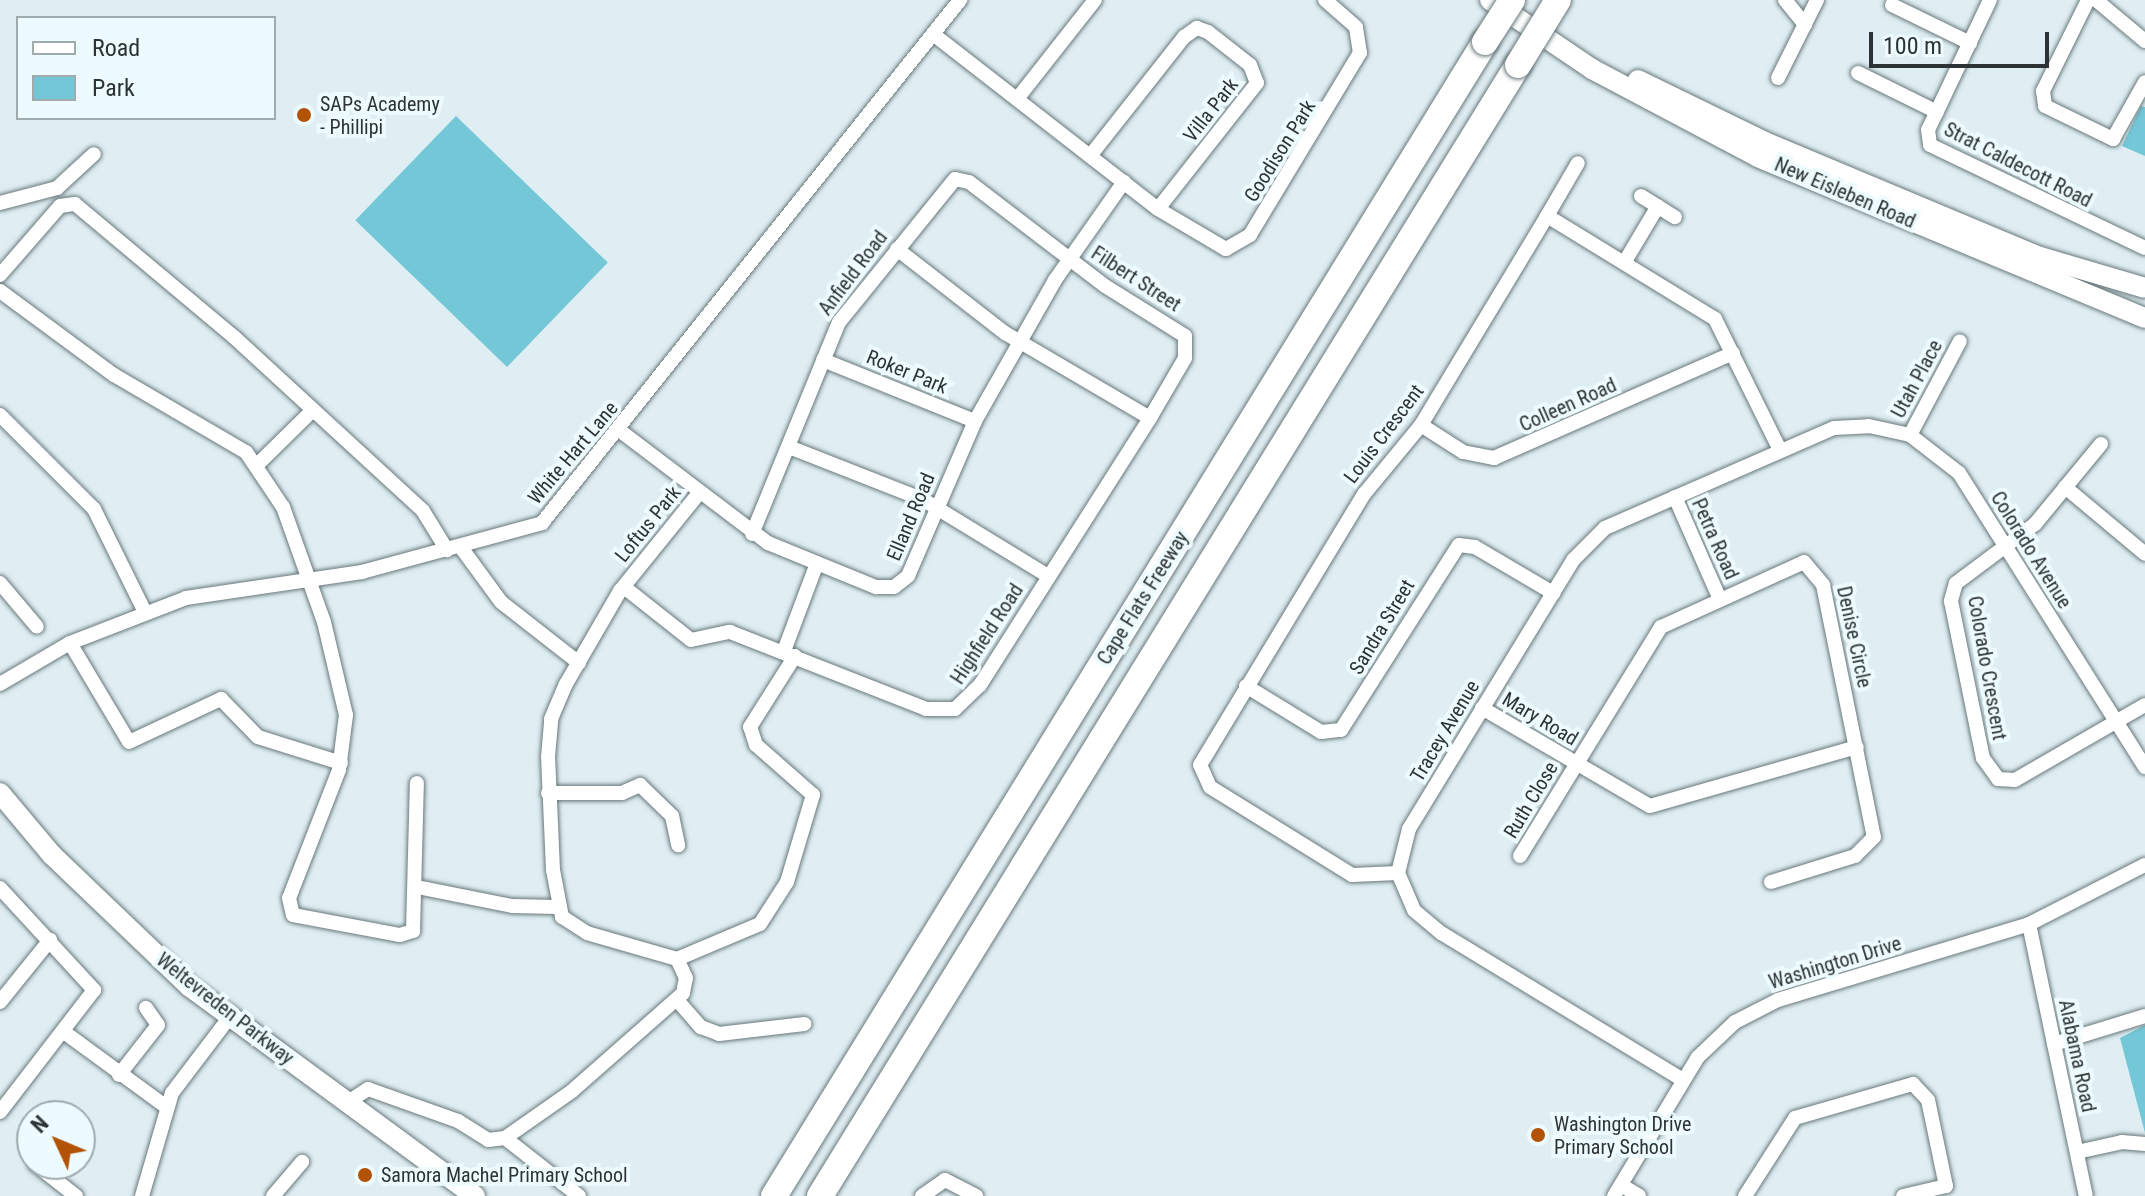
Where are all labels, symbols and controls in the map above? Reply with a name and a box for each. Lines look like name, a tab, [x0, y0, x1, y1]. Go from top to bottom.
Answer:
legend	[16, 16, 276, 120]
scale bar	[1873, 16, 2053, 66]
text: 100 m	[1883, 32, 1942, 60]
text: Road	[92, 34, 140, 62]
street label: Villa Park	[1179, 73, 1243, 147]
text: Park	[92, 74, 135, 102]
place label: SAPs Academy - Phillipi	[320, 92, 440, 139]
street label: Goodison Park	[1239, 96, 1321, 206]
marker: SAPs Academy - Phillipi	[295, 106, 313, 124]
street label: Strat Caldecott Road	[1940, 117, 2096, 213]
street label: New Eisleben Road	[1771, 153, 1919, 233]
street label: Anfield Road	[813, 226, 893, 320]
street label: Filbert Street	[1087, 241, 1185, 317]
street label: Utah Place	[1886, 336, 1948, 422]
street label: Roker Park	[863, 345, 951, 399]
street label: Colleen Road	[1516, 373, 1620, 437]
street label: Louis Crescent	[1339, 380, 1429, 488]
street label: White Hart Lane	[523, 397, 623, 509]
street label: Elland Road	[882, 469, 940, 565]
street label: Loftus Park	[610, 481, 686, 567]
street label: Colorado Avenue	[1985, 487, 2077, 613]
street label: Petra Road	[1686, 495, 1744, 583]
street label: Cape Flats Freeway	[1092, 527, 1194, 669]
street label: Sandra Street	[1344, 575, 1420, 679]
street label: Highfield Road	[946, 579, 1028, 689]
street label: Denise Circle	[1832, 584, 1876, 690]
street label: Colorado Crescent	[1963, 594, 2011, 742]
street label: Tracey Avenue	[1405, 676, 1485, 786]
street label: Mary Road	[1498, 687, 1582, 751]
street label: Ruth Close	[1499, 757, 1563, 843]
street label: Washington Drive	[1766, 931, 1904, 995]
street label: Weltevreden Parkway	[151, 948, 299, 1070]
street label: Alabama Road	[2053, 997, 2101, 1115]
north arrow	[16, 1100, 96, 1180]
text: N	[26, 1111, 53, 1138]
place label: Washington Drive Primary School	[1554, 1112, 1691, 1159]
marker: Washington Drive Primary School	[1529, 1126, 1547, 1144]
place label: Samora Machel Primary School	[381, 1163, 628, 1187]
marker: Samora Machel Primary School	[356, 1166, 374, 1184]

